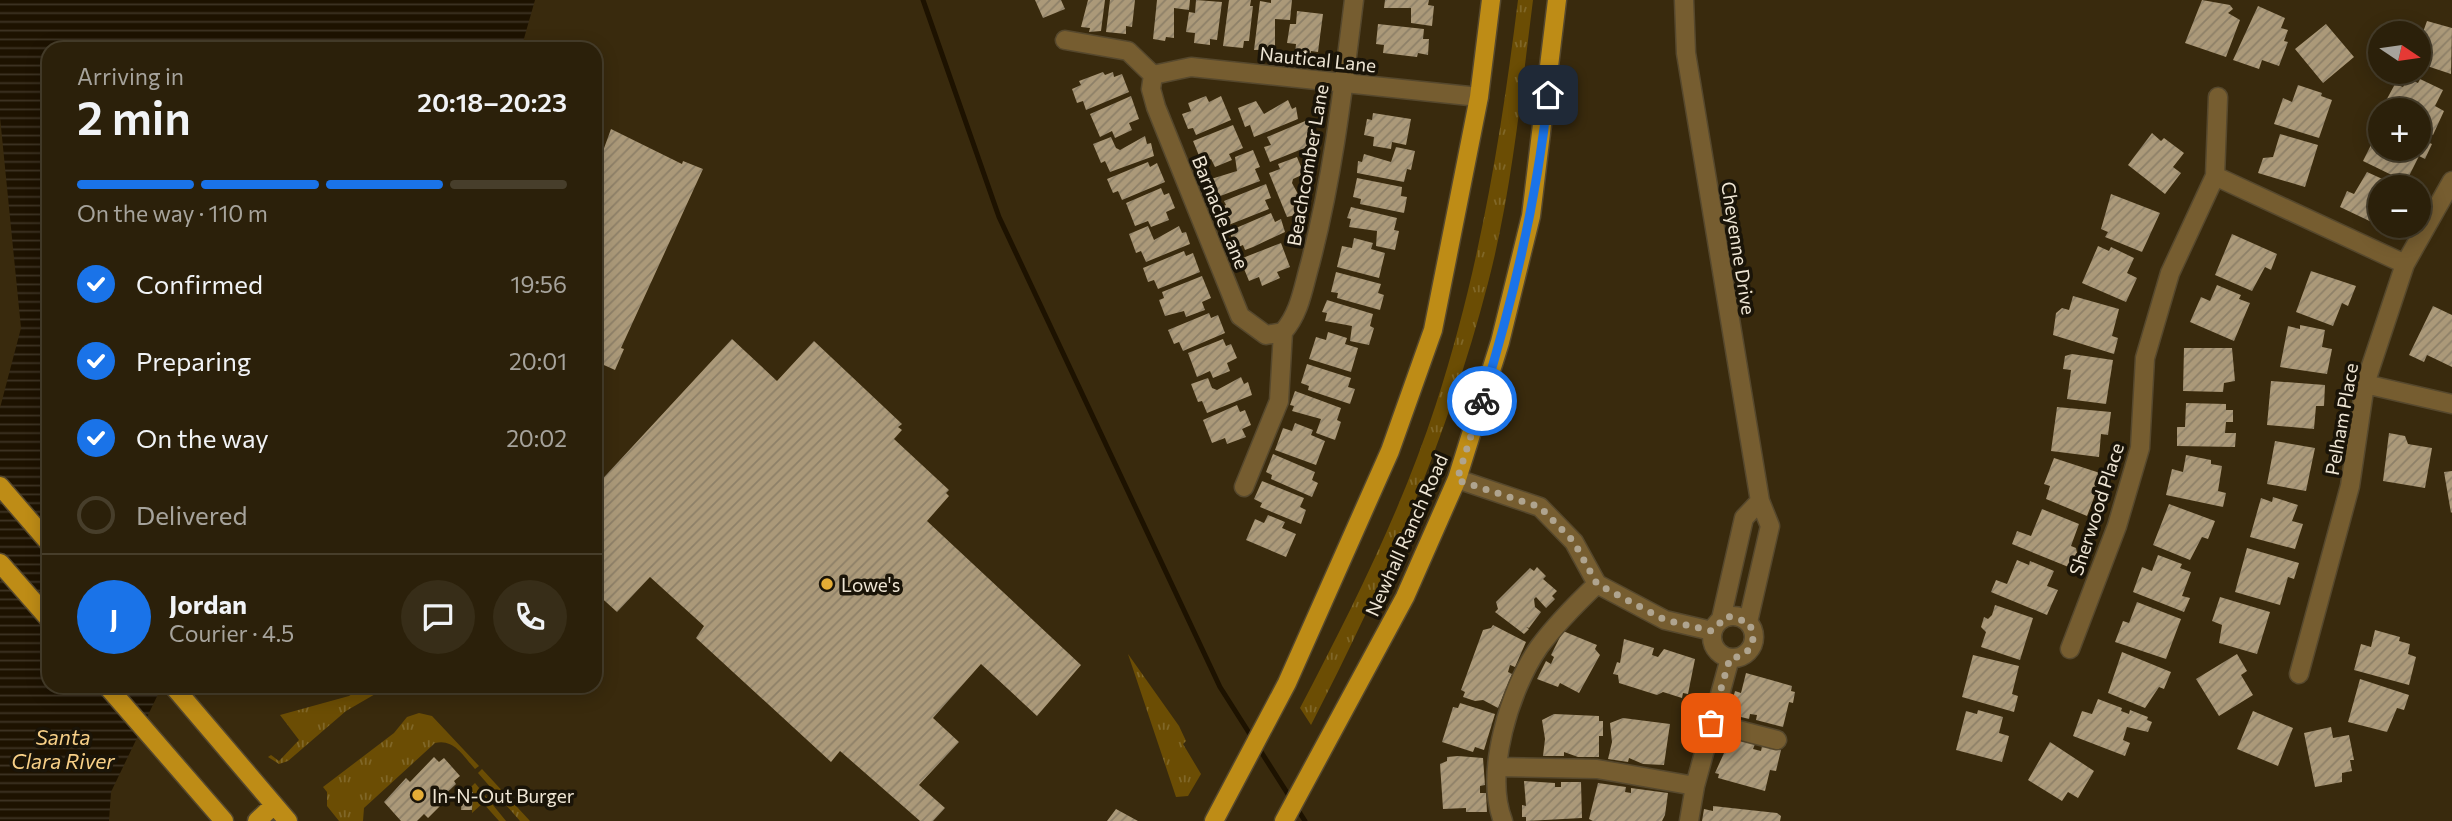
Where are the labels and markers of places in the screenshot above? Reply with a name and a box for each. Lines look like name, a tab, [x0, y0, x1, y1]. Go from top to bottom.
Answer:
pin	[1518, 65, 1578, 125]
place label: Lowe's	[841, 573, 900, 596]
marker: Lowe's	[819, 576, 835, 592]
pin	[1681, 693, 1741, 753]
place label: In-N-Out Burger	[432, 784, 575, 807]
marker: In-N-Out Burger	[410, 787, 426, 803]

